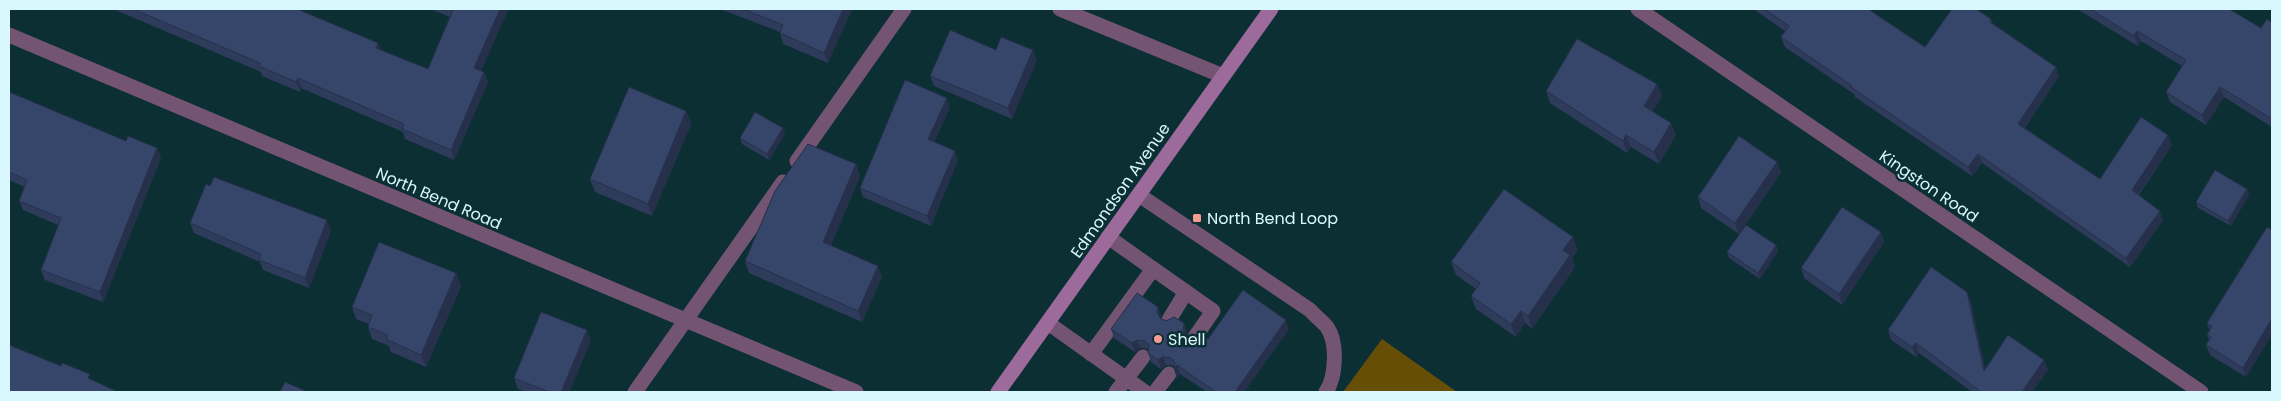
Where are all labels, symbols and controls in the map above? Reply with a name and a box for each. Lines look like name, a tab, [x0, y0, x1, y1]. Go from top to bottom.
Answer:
street label: Edmondson Avenue	[1065, 118, 1176, 262]
street label: Kingston Road	[1875, 145, 1983, 228]
street label: North Bend Road	[372, 162, 505, 235]
place label: North Bend Loop	[1207, 207, 1338, 230]
marker: North Bend Loop	[1191, 212, 1203, 224]
place label: Shell	[1168, 328, 1205, 351]
marker: Shell	[1152, 333, 1164, 345]

